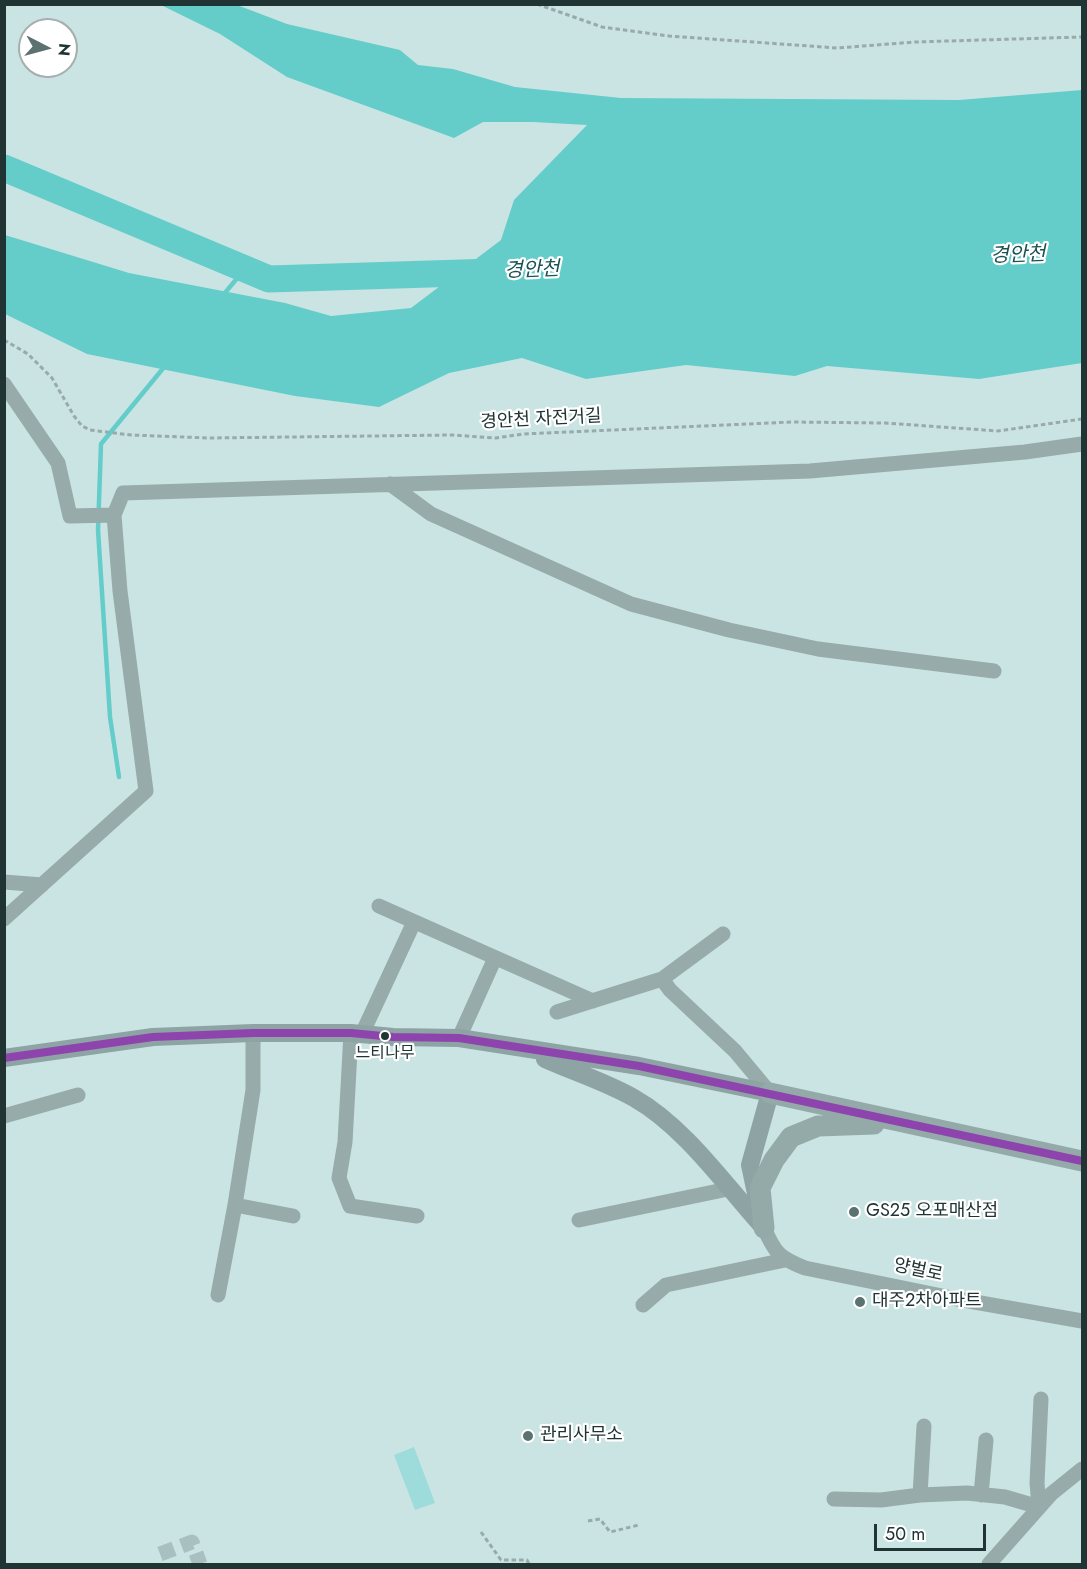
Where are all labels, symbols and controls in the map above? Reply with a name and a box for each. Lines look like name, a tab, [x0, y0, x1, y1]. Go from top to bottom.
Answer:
north arrow	[18, 18, 78, 78]
text: N	[52, 42, 77, 57]
water label: 경안천	[990, 243, 1046, 269]
water label: 경안천	[504, 258, 560, 284]
street label: 경안천 자전거길	[480, 406, 602, 434]
marker: 느티나무	[379, 1030, 391, 1042]
place label: 느티나무	[356, 1044, 414, 1064]
place label: GS25 오포매산점	[866, 1201, 998, 1223]
marker: GS25 오포매산점	[847, 1205, 861, 1219]
street label: 양벌로	[891, 1255, 945, 1287]
place label: 대주2차아파트	[872, 1291, 982, 1313]
marker: 대주2차아파트	[853, 1295, 867, 1309]
place label: 관리사무소	[540, 1425, 623, 1447]
marker: 관리사무소	[521, 1429, 535, 1443]
scale bar	[877, 1512, 990, 1550]
text: 50 m	[885, 1521, 925, 1547]

